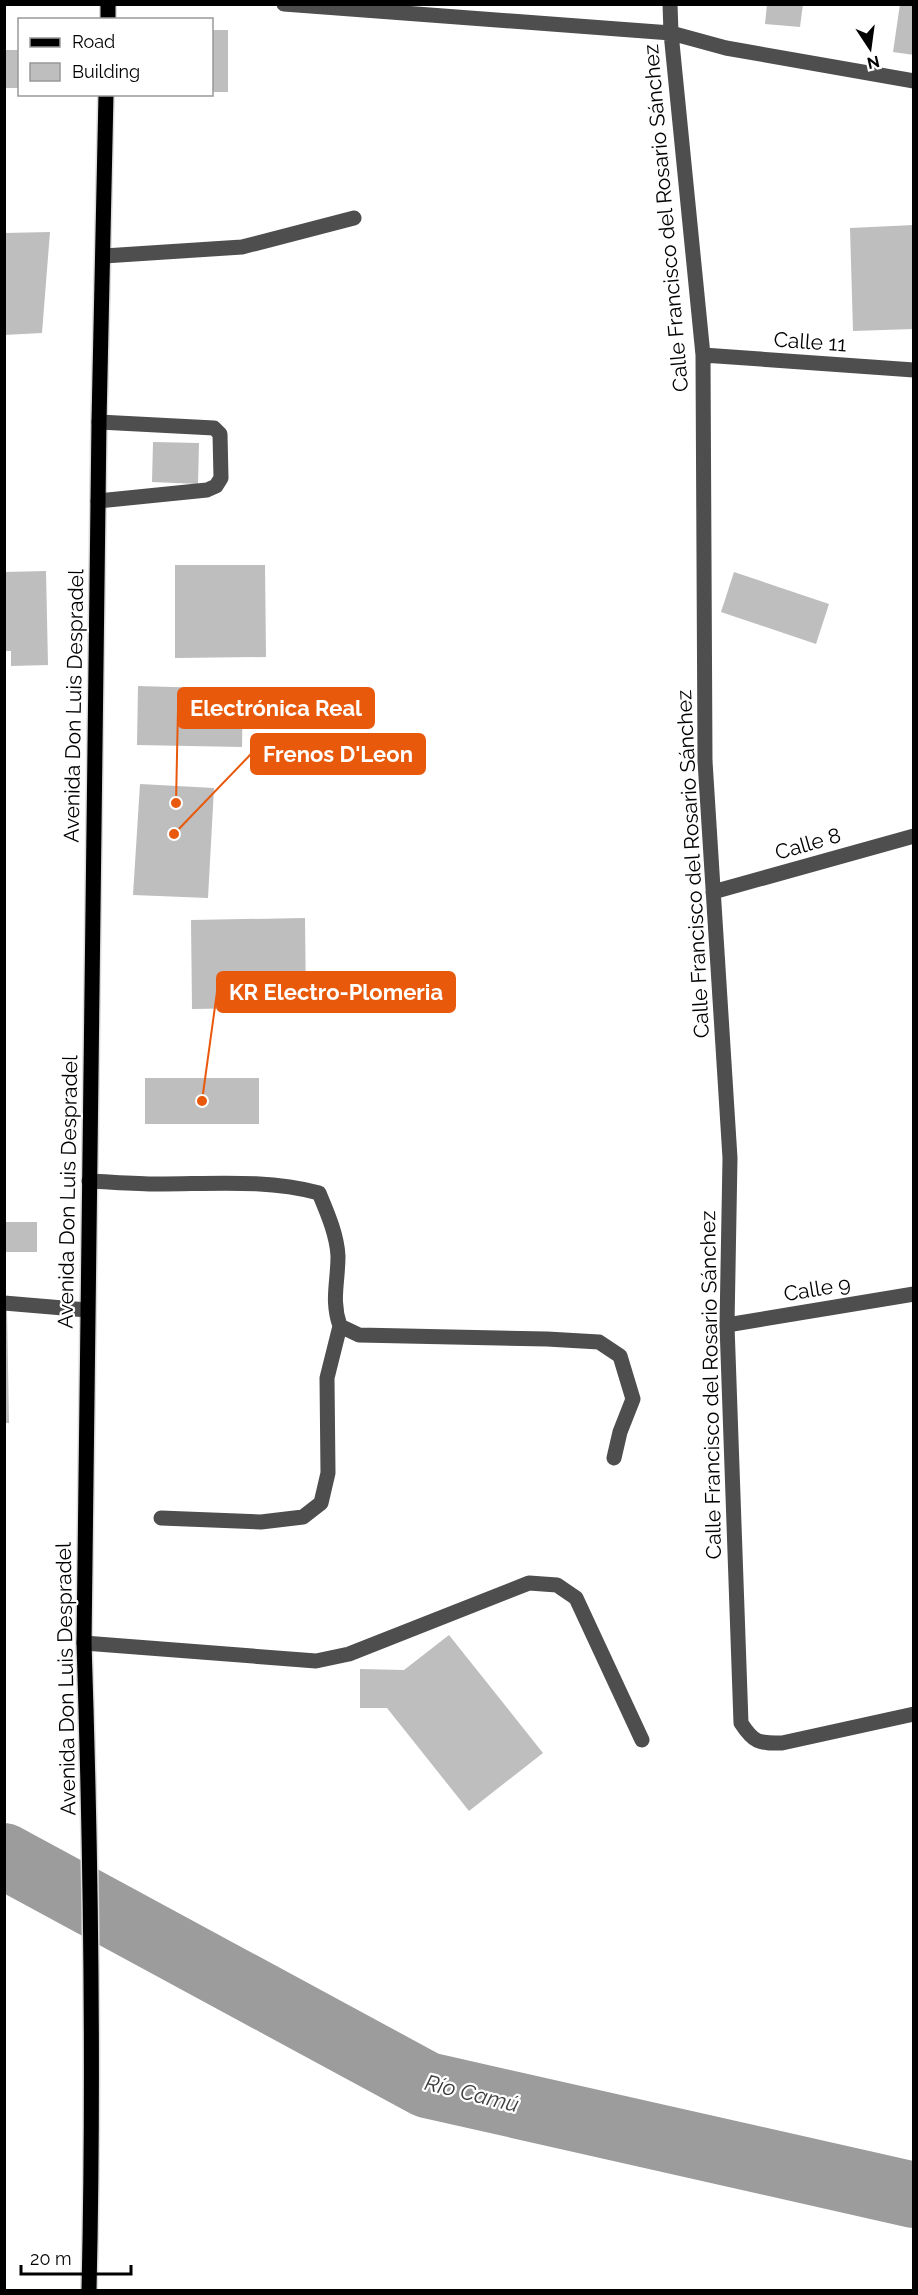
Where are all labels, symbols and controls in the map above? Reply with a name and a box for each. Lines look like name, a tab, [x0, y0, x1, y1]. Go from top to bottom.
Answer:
legend	[18, 18, 213, 96]
north arrow	[840, 18, 900, 78]
text: Road	[72, 31, 115, 52]
street label: Calle Francisco del Rosario Sánchez	[638, 43, 693, 393]
text: N	[865, 51, 881, 73]
text: Building	[72, 61, 140, 82]
street label: Calle 11	[773, 326, 847, 357]
street label: Avenida Don Luis Despradel	[59, 569, 88, 843]
callout: Electrónica Real	[178, 688, 374, 728]
street label: Calle Francisco del Rosario Sánchez	[671, 689, 714, 1039]
text: Electrónica Real	[190, 695, 363, 721]
callout: Frenos D'Leon	[251, 734, 425, 774]
text: Frenos D'Leon	[263, 741, 413, 767]
street label: Calle 8	[772, 822, 844, 865]
callout: KR Electro-Plomeria	[217, 972, 455, 1012]
text: KR Electro-Plomeria	[229, 979, 443, 1005]
street label: Avenida Don Luis Despradel	[53, 1055, 82, 1329]
street label: Calle Francisco del Rosario Sánchez	[695, 1210, 726, 1560]
street label: Calle 9	[782, 1271, 852, 1306]
street label: Avenida Don Luis Despradel	[51, 1542, 80, 1816]
water label: Río Camú	[422, 2069, 522, 2117]
scale bar	[21, 2238, 130, 2276]
text: 20 m	[30, 2248, 72, 2269]

